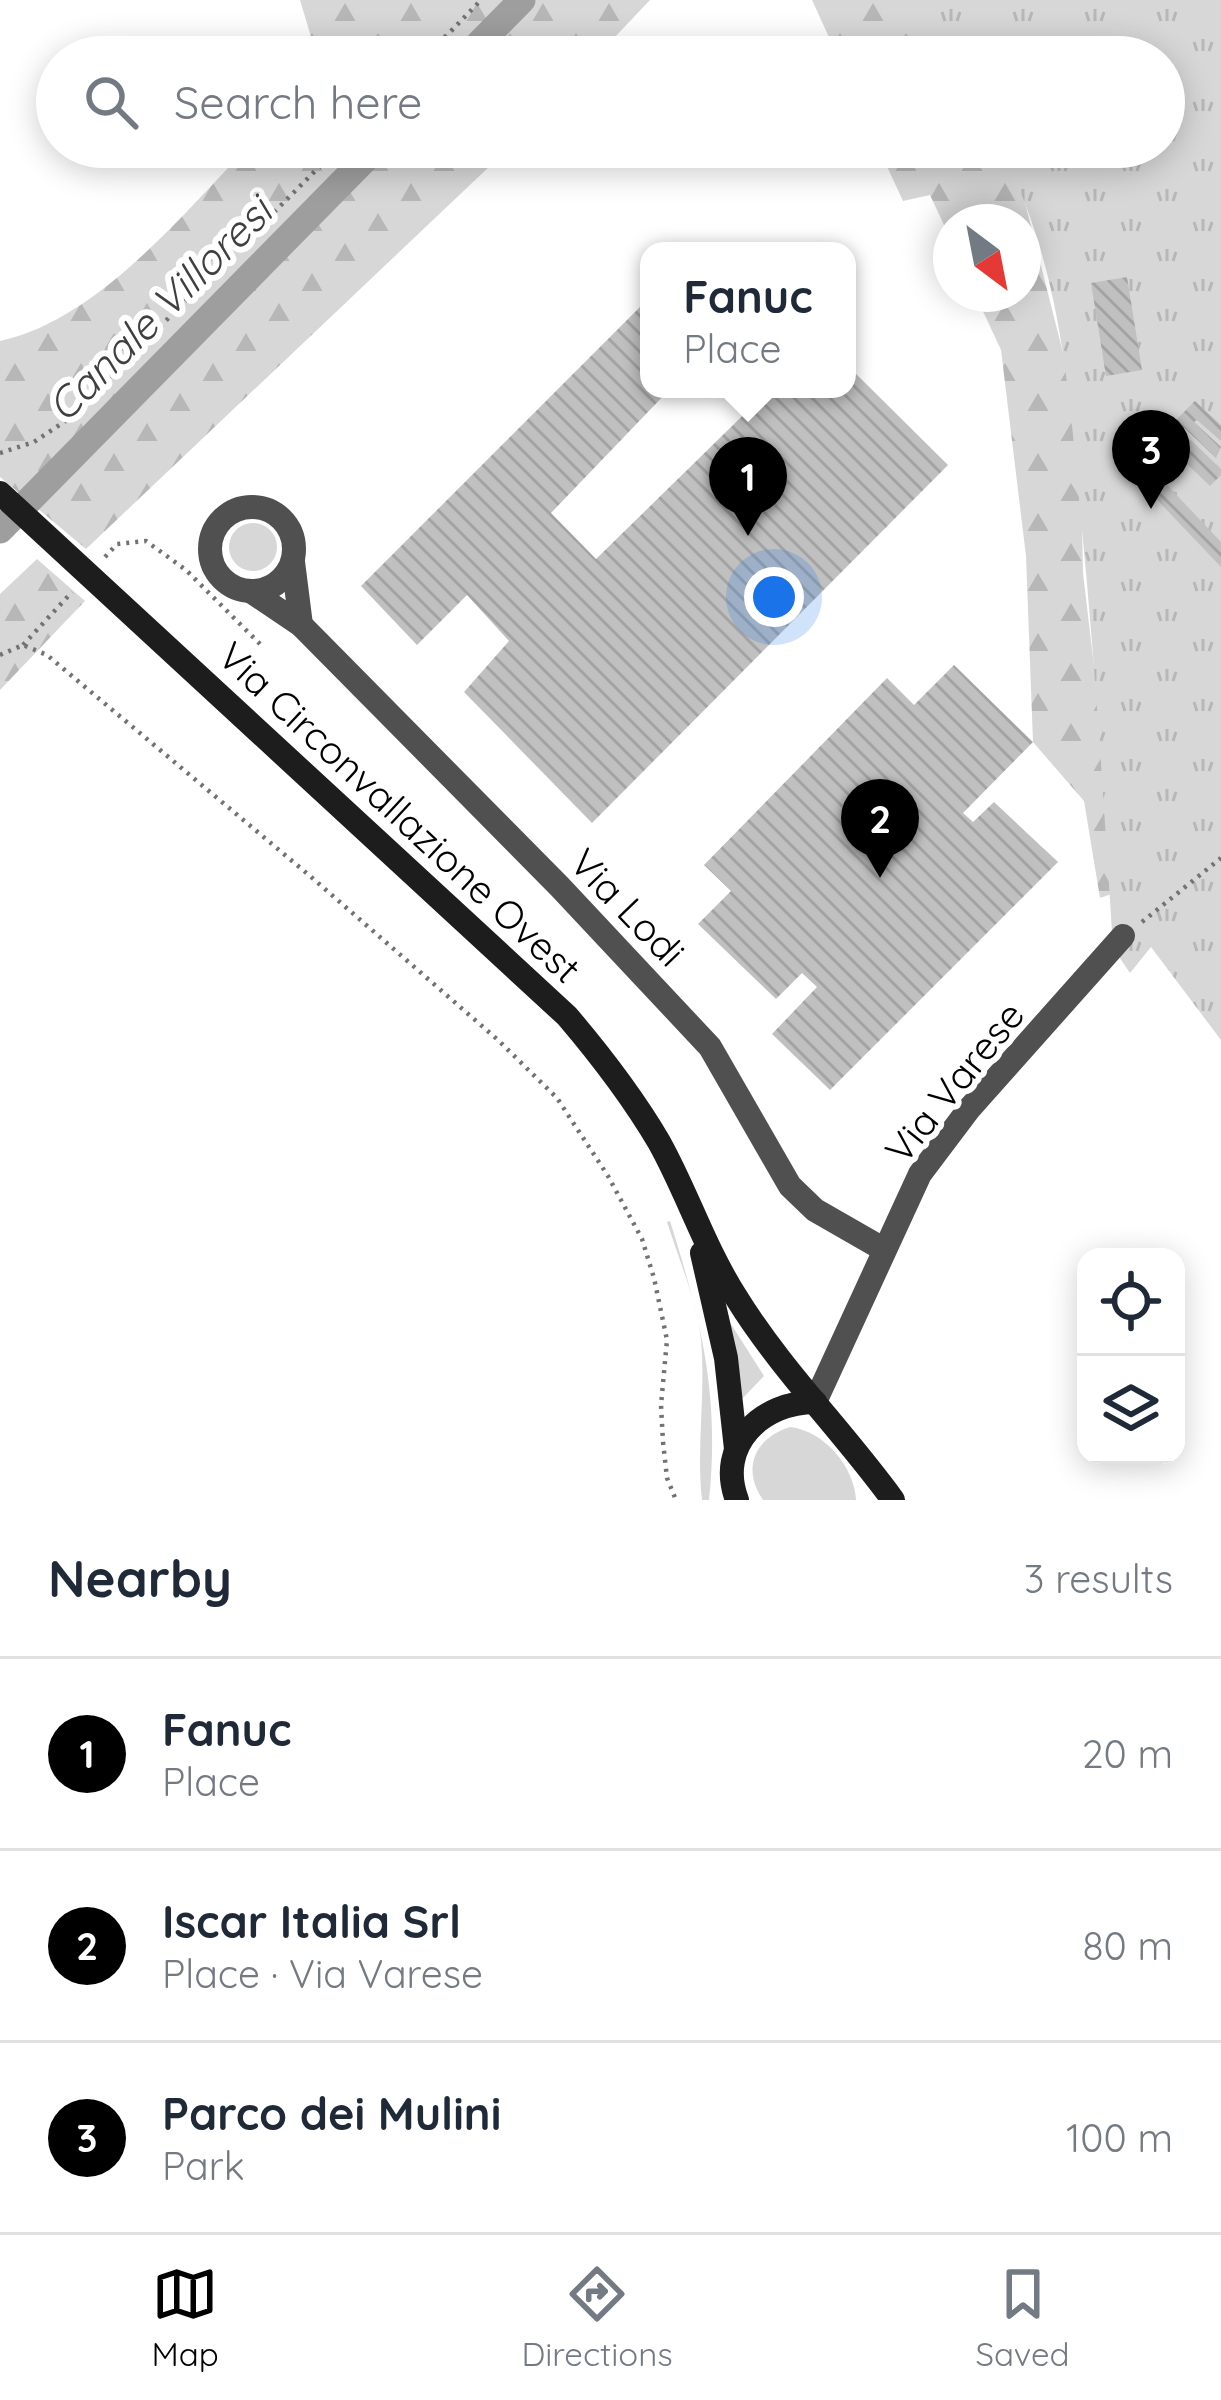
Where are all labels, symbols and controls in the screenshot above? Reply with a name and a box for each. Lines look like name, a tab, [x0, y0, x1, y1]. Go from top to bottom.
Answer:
search box	[36, 36, 1185, 168]
icon: search	[78, 69, 144, 135]
text: Search here	[174, 74, 422, 130]
water label: Canale Villoresi	[36, 182, 286, 432]
north arrow	[933, 204, 1041, 312]
popup	[640, 242, 856, 398]
text: Fanuc	[683, 268, 813, 324]
text: Place	[683, 324, 781, 373]
pin: 3	[1112, 410, 1190, 509]
pin: 1	[709, 437, 787, 536]
your location	[744, 567, 804, 627]
street label: Via Circonvallazione Ovest	[208, 631, 592, 993]
pin: 2	[841, 779, 919, 878]
street label: Via Lodi	[560, 838, 696, 976]
street label: Via Varese	[874, 991, 1034, 1173]
map controls	[1077, 1248, 1185, 1464]
button: locate	[1077, 1248, 1185, 1356]
button: layers	[1077, 1356, 1185, 1464]
text: Nearby	[48, 1546, 232, 1610]
text: 3 results	[1024, 1554, 1173, 1603]
text: Fanuc	[162, 1701, 291, 1757]
text: 1	[79, 1729, 95, 1778]
text: 20 m	[1082, 1729, 1173, 1778]
text: Place	[162, 1757, 260, 1806]
text: Iscar Italia Srl	[162, 1893, 461, 1949]
text: 2	[76, 1921, 98, 1970]
text: 80 m	[1083, 1921, 1173, 1970]
text: Place · Via Varese	[162, 1949, 483, 1998]
text: Parco dei Mulini	[162, 2085, 501, 2141]
text: 3	[77, 2113, 97, 2162]
text: 100 m	[1066, 2113, 1173, 2162]
text: Park	[162, 2141, 245, 2190]
tab: Map	[151, 2261, 219, 2374]
tab: Directions	[521, 2261, 673, 2374]
tab: Saved	[976, 2261, 1070, 2374]

